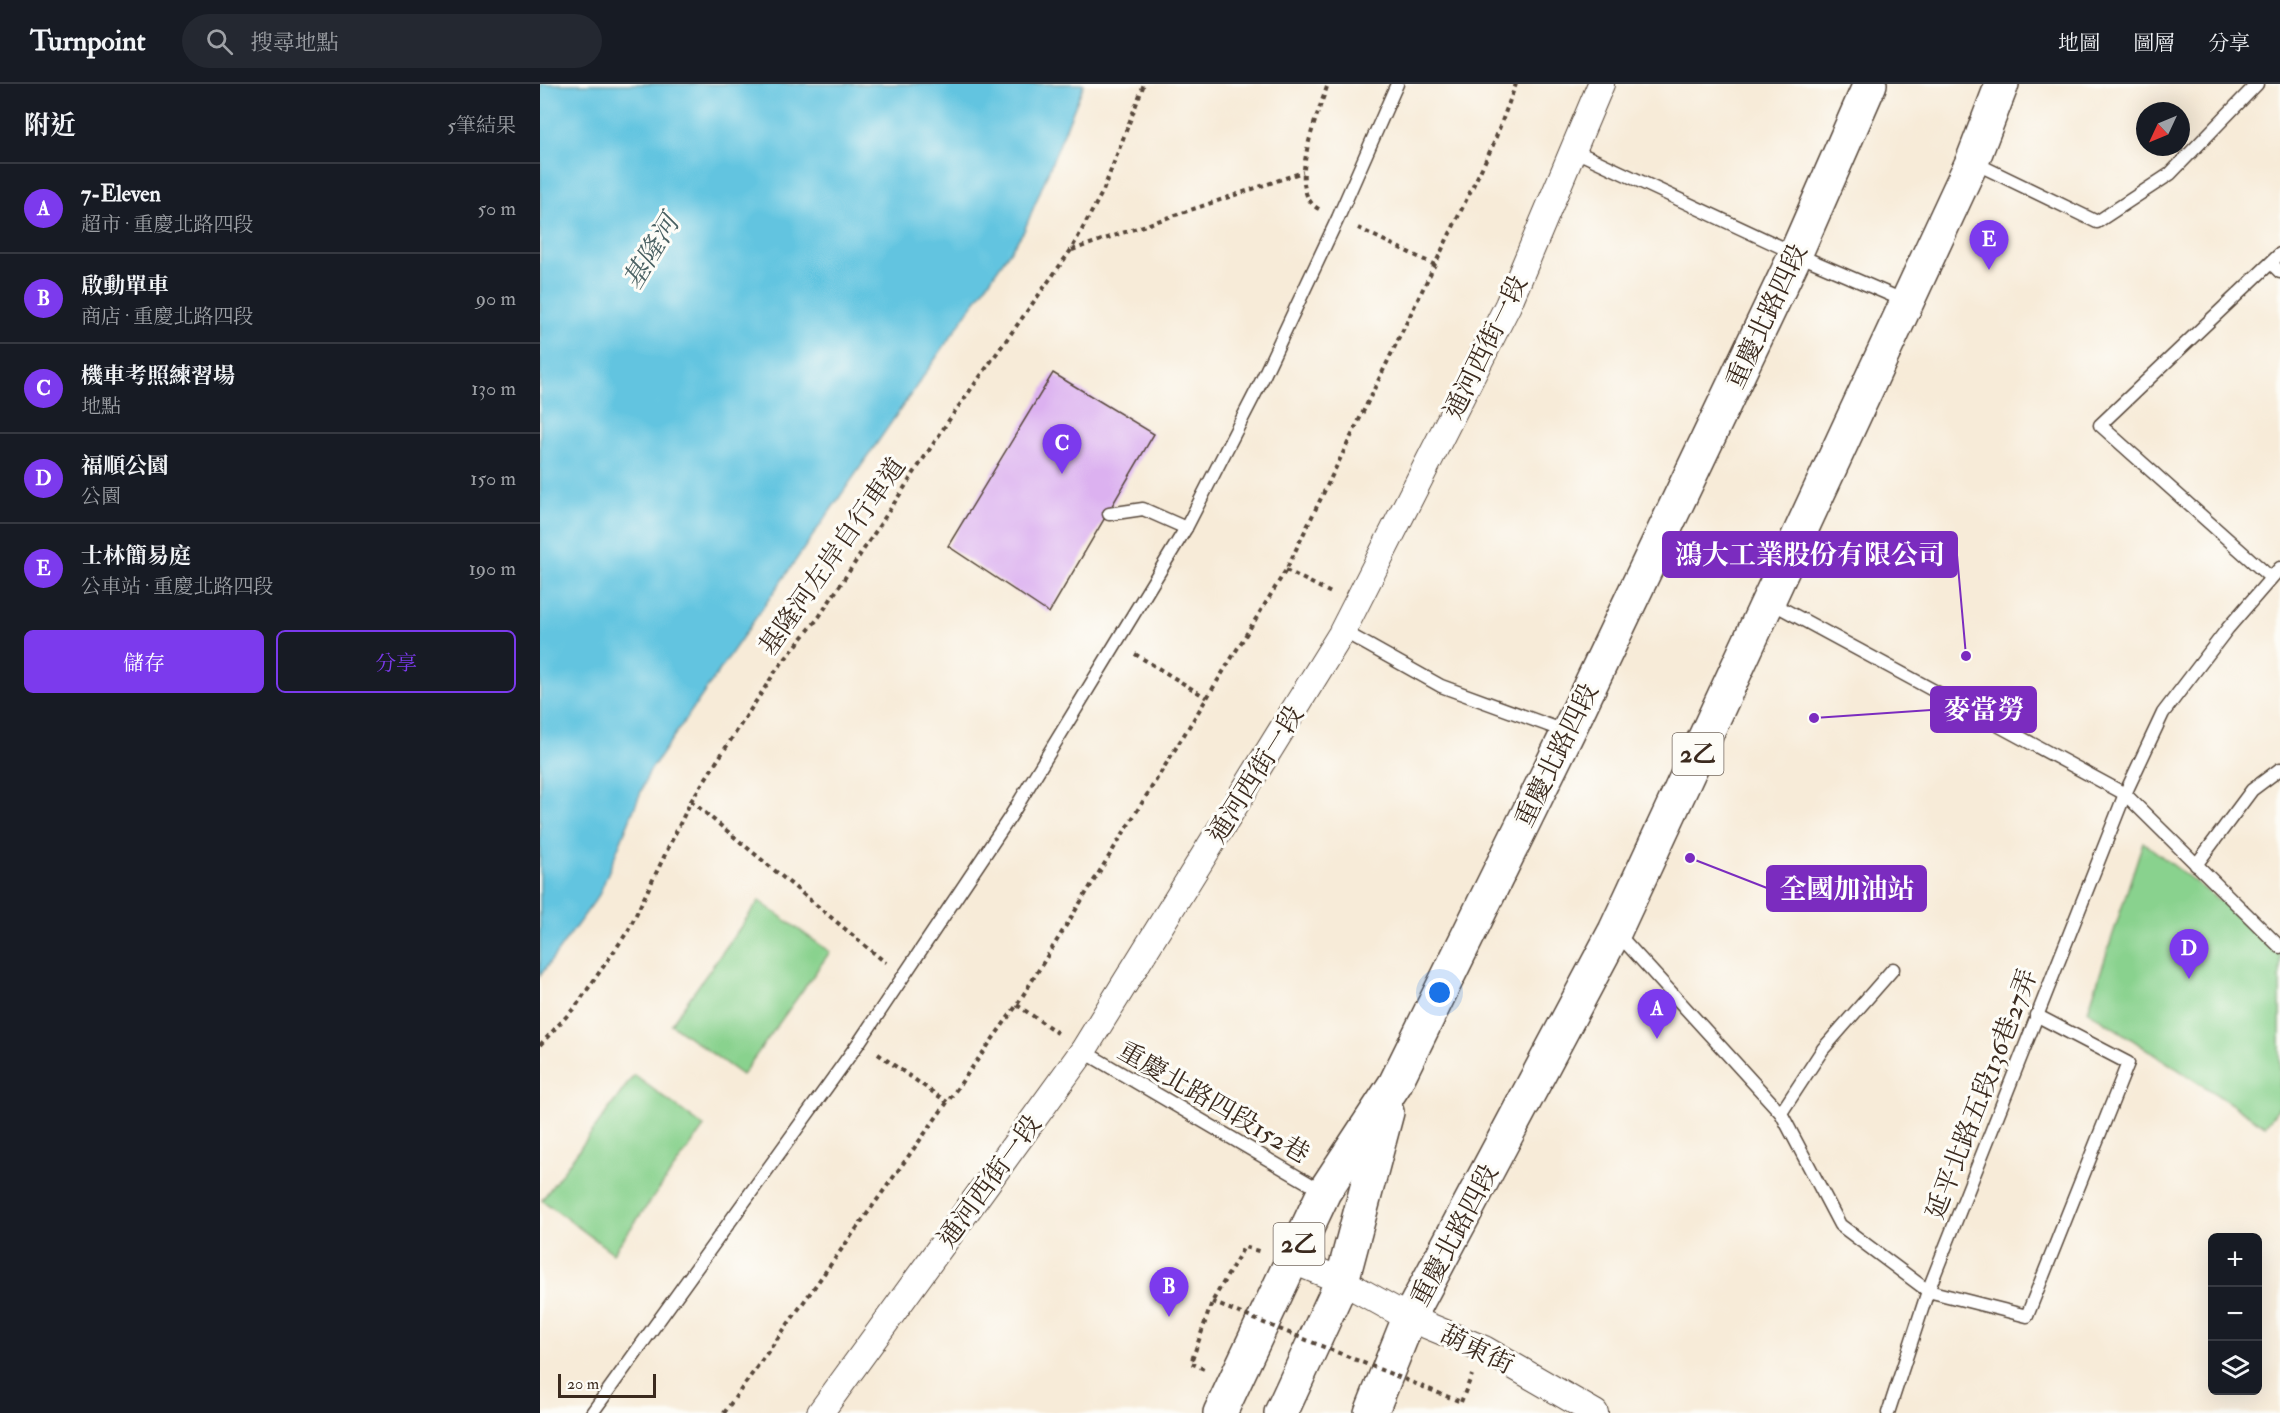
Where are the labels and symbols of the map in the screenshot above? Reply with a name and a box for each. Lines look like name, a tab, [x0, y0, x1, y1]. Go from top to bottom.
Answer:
north arrow	[2136, 102, 2190, 156]
water label: 基隆河	[616, 205, 689, 295]
pin: E	[1970, 220, 2008, 270]
street label: 重慶北路四段	[1719, 239, 1814, 394]
street label: 通河西街一段	[1437, 270, 1534, 425]
pin: C	[1042, 424, 1082, 474]
street label: 基隆河左岸自行車道	[753, 452, 913, 662]
callout: 鴻大工業股份有限公司	[1663, 532, 1957, 577]
text: 鴻大工業股份有限公司	[1675, 539, 1945, 572]
street label: 重慶北路四段	[1508, 678, 1605, 833]
callout: 麥當勞	[1931, 687, 2036, 732]
text: 麥當勞	[1944, 694, 2025, 727]
street label: 通河西街一段	[1201, 700, 1311, 849]
road number: 2乙	[1672, 733, 1724, 775]
callout: 全國加油站	[1767, 866, 1926, 911]
text: 全國加油站	[1780, 873, 1915, 906]
pin: D	[2170, 930, 2208, 979]
street label: 延平北路五段136巷27弄	[1919, 965, 2044, 1224]
your location	[1425, 978, 1454, 1007]
pin: A	[1638, 990, 1676, 1039]
street label: 重慶北路四段152巷	[1112, 1035, 1315, 1171]
street label: 通河西街一段	[931, 1109, 1049, 1254]
street label: 重慶北路四段	[1404, 1159, 1506, 1312]
road number: 2乙	[1274, 1223, 1324, 1265]
pin: B	[1150, 1268, 1188, 1317]
street label: 葫東街	[1434, 1318, 1519, 1381]
scale bar	[558, 1371, 656, 1398]

